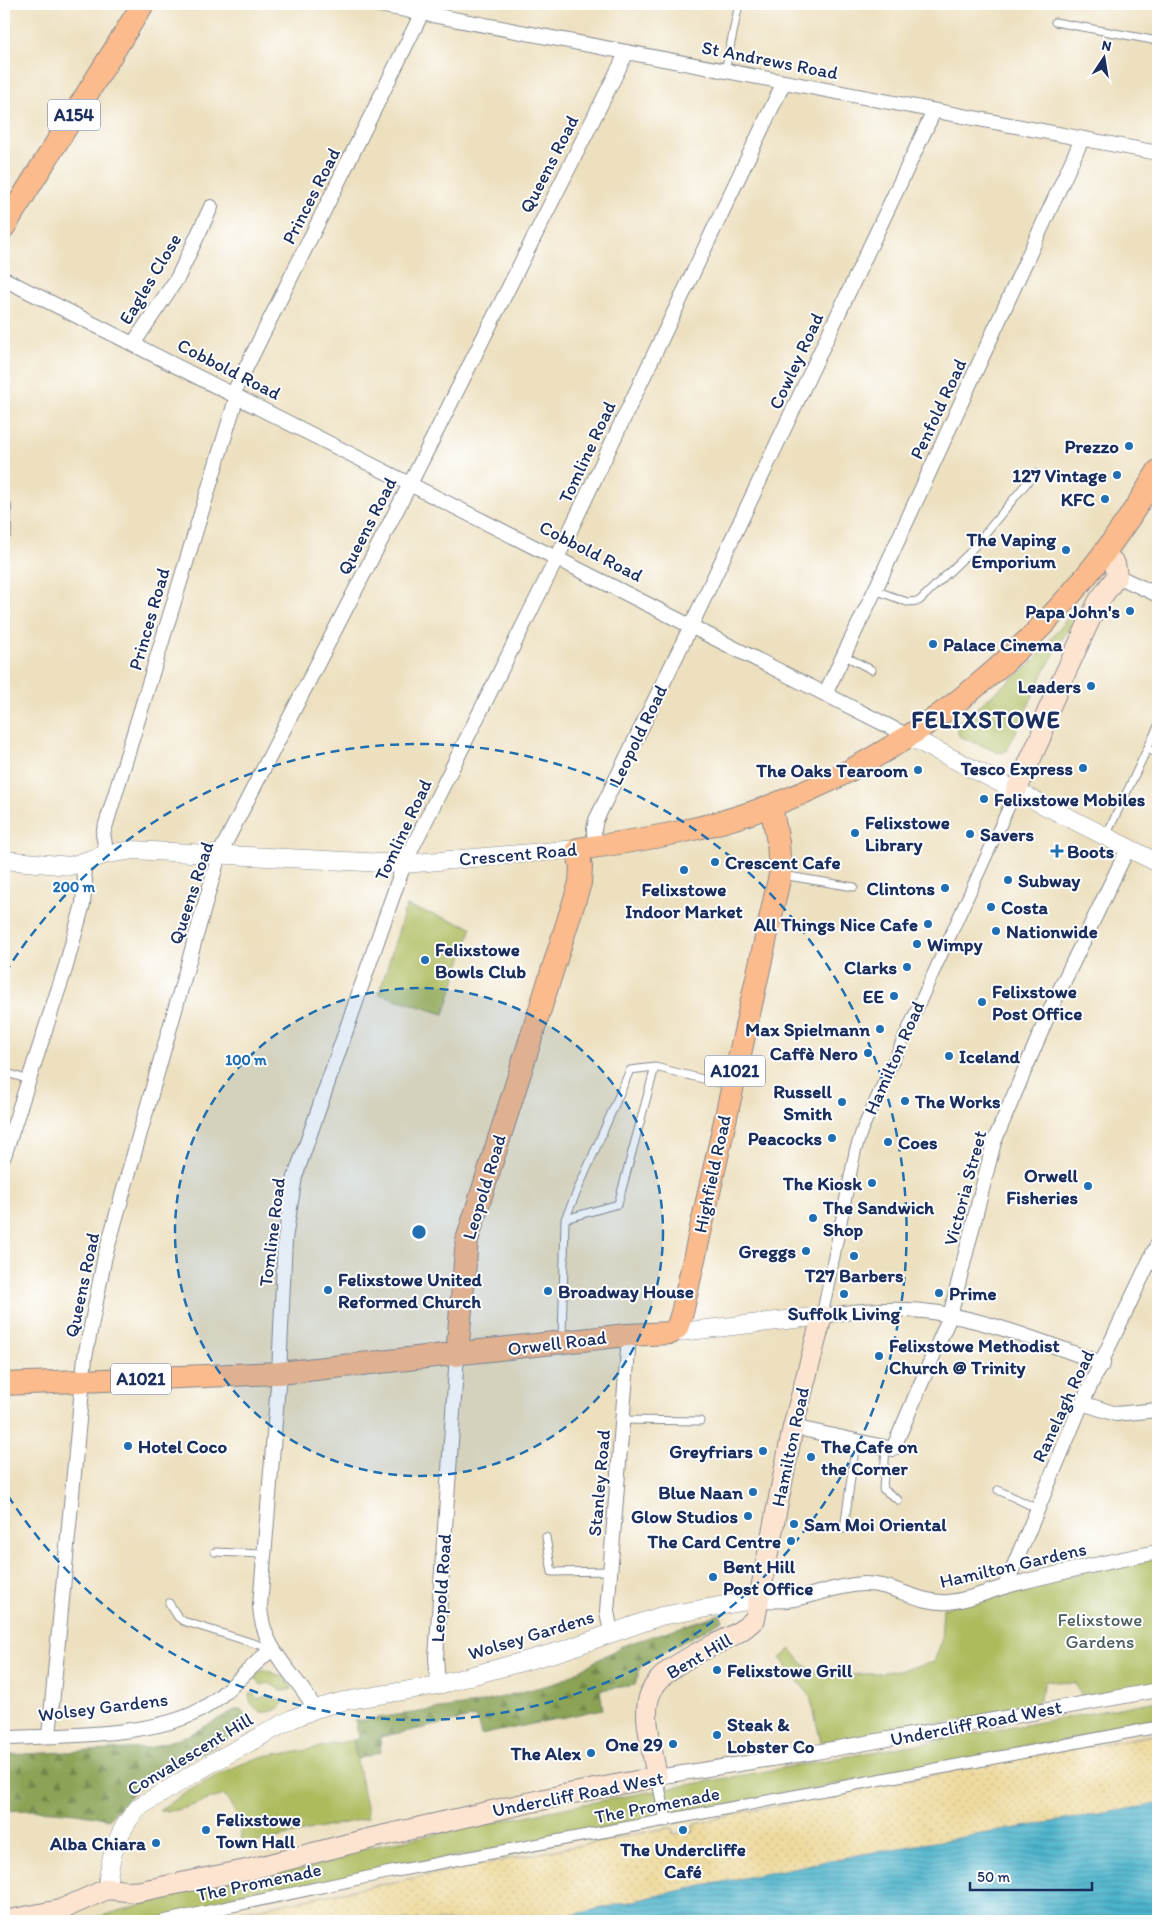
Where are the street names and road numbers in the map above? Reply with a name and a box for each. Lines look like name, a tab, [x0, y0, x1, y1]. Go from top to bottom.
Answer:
street label: St Andrews Road	[700, 35, 841, 85]
road number: A154	[48, 100, 100, 130]
street label: Queens Road	[515, 111, 584, 217]
street label: Princes Road	[277, 144, 345, 248]
street label: Eagles Close	[114, 229, 186, 329]
street label: Cowley Road	[764, 309, 829, 413]
street label: Cobbold Road	[174, 333, 284, 405]
street label: Penfold Road	[905, 355, 971, 463]
street label: Tomline Road	[553, 397, 621, 507]
street label: Queens Road	[333, 473, 402, 579]
street label: Cobbold Road	[536, 515, 646, 587]
street label: Princes Road	[123, 565, 175, 673]
street label: Leopold Road	[604, 681, 672, 789]
street label: Tomline Road	[369, 775, 437, 885]
street label: Crescent Road	[458, 837, 579, 871]
street label: Queens Road	[164, 838, 219, 947]
street label: Hamilton Road	[859, 998, 929, 1118]
road number: A1021	[705, 1056, 765, 1086]
street label: Highfield Road	[688, 1113, 736, 1235]
street label: Victoria Street	[939, 1128, 991, 1248]
street label: Leopold Road	[457, 1131, 511, 1242]
street label: Tomline Road	[254, 1176, 290, 1288]
street label: Queens Road	[60, 1230, 104, 1340]
street label: Orwell Road	[506, 1326, 608, 1360]
street label: Ranelagh Road	[1027, 1346, 1099, 1466]
road number: A1021	[111, 1364, 171, 1395]
street label: Hamilton Road	[766, 1385, 814, 1509]
street label: Stanley Road	[583, 1429, 615, 1537]
street label: Leopold Road	[426, 1532, 456, 1643]
street label: Hamilton Gardens	[937, 1537, 1089, 1593]
street label: Wolsey Gardens	[465, 1605, 597, 1665]
street label: Bent Hill	[662, 1628, 737, 1684]
street label: Wolsey Gardens	[37, 1688, 169, 1726]
street label: Undercliff Road West	[888, 1695, 1064, 1751]
street label: Convalescent Hill	[123, 1707, 258, 1801]
street label: Undercliff Road West	[490, 1766, 666, 1822]
street label: The Promenade	[593, 1782, 721, 1828]
street label: The Promenade	[195, 1858, 323, 1906]

